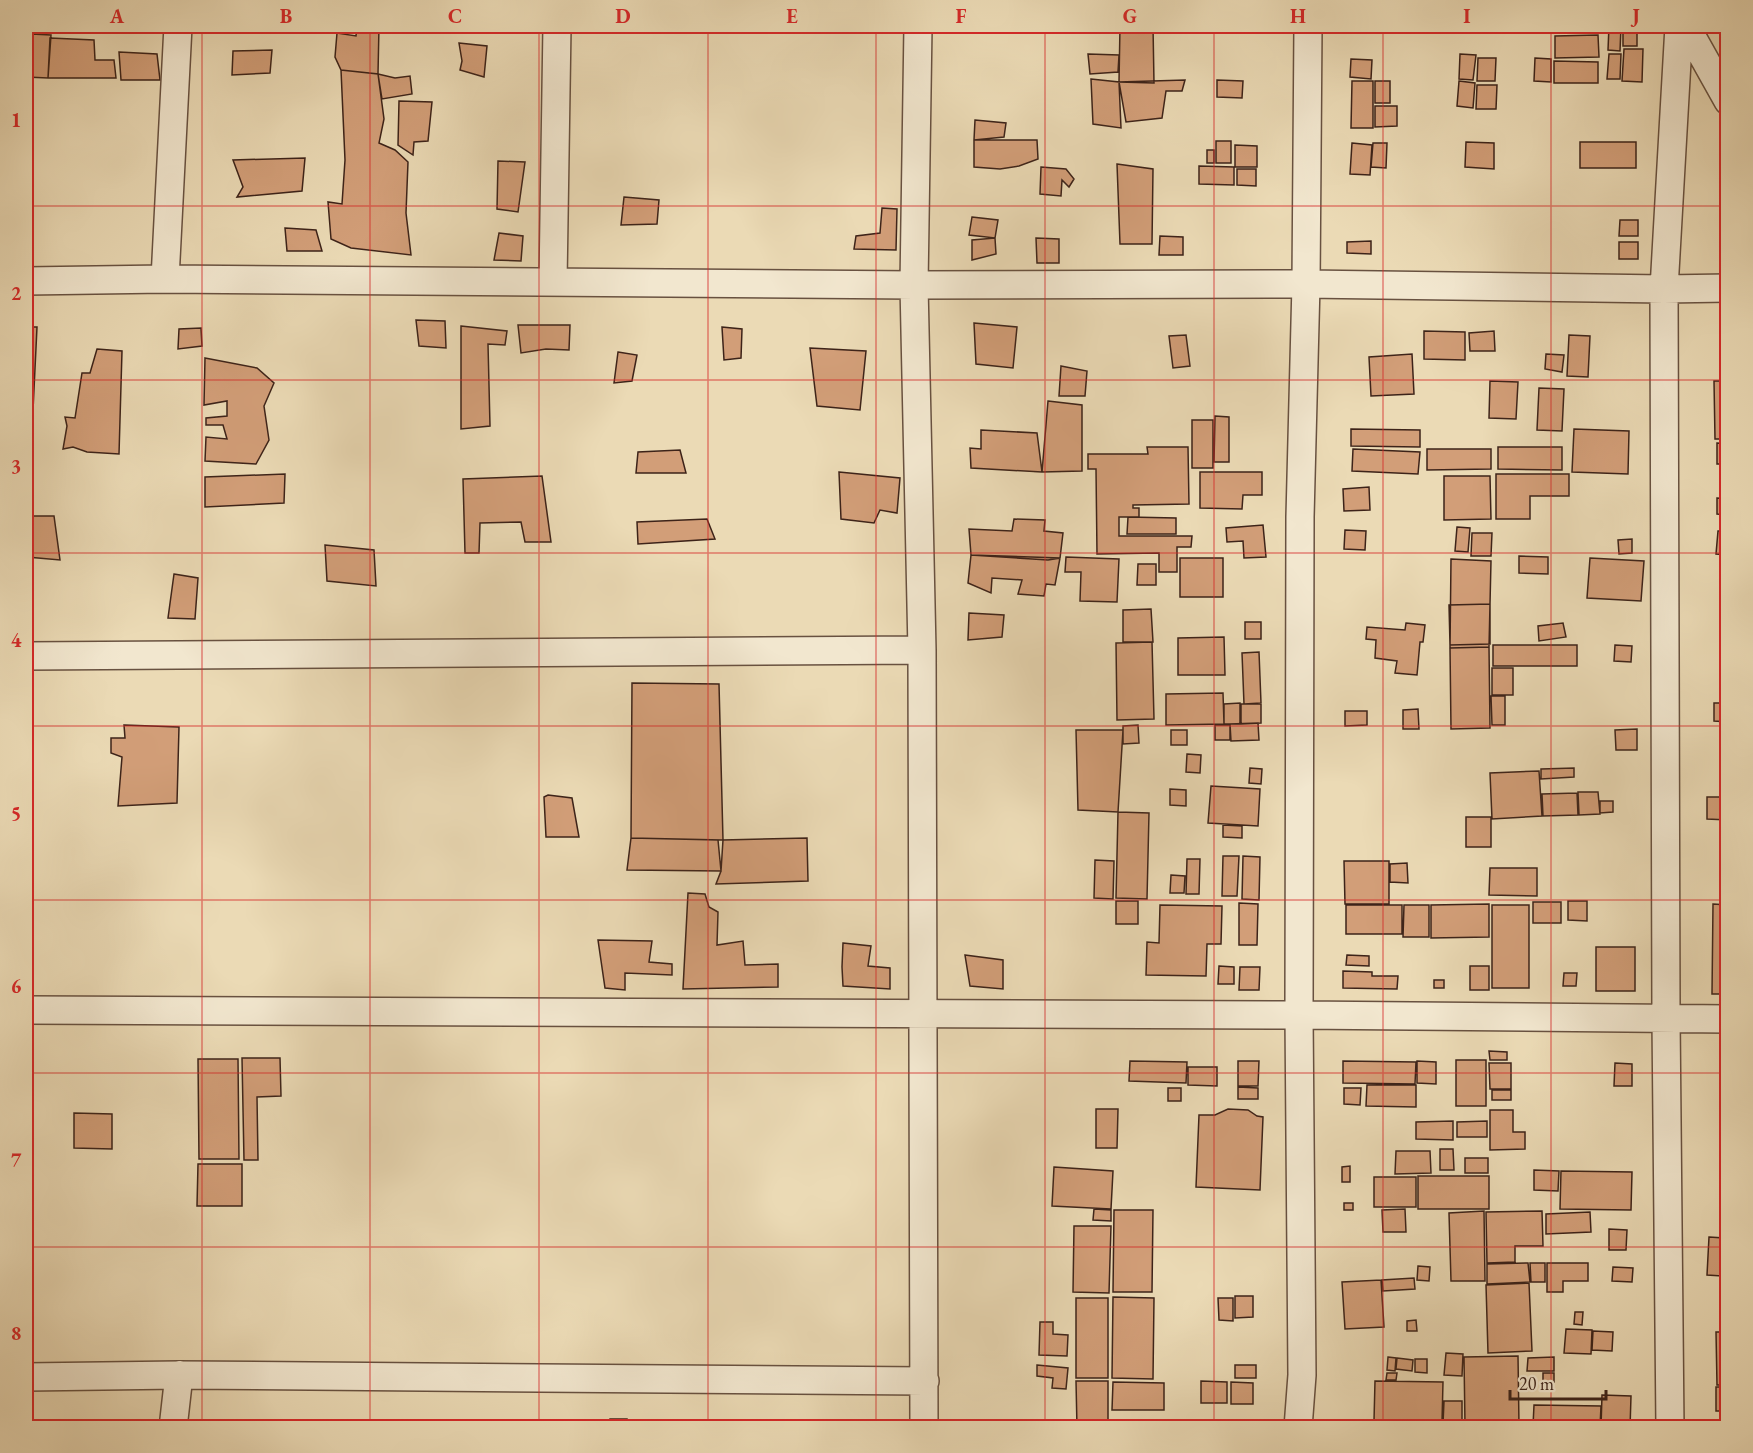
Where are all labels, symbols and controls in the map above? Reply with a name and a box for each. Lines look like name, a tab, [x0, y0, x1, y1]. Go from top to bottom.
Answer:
text: A	[109, 3, 125, 29]
text: B	[280, 3, 292, 29]
text: C	[448, 3, 462, 29]
text: D	[615, 3, 631, 29]
text: E	[786, 3, 798, 29]
text: F	[956, 3, 967, 29]
text: G	[1123, 3, 1137, 29]
text: H	[1290, 3, 1306, 29]
text: I	[1463, 3, 1471, 29]
text: J	[1630, 3, 1640, 29]
text: 1	[11, 107, 21, 133]
text: 2	[11, 280, 22, 306]
text: 3	[11, 453, 21, 479]
text: 4	[11, 627, 22, 653]
text: 5	[11, 800, 21, 826]
text: 6	[11, 973, 22, 999]
text: 7	[11, 1147, 22, 1173]
text: 8	[11, 1320, 21, 1346]
scale bar	[1510, 1363, 1606, 1401]
text: 20 m	[1519, 1372, 1554, 1395]

